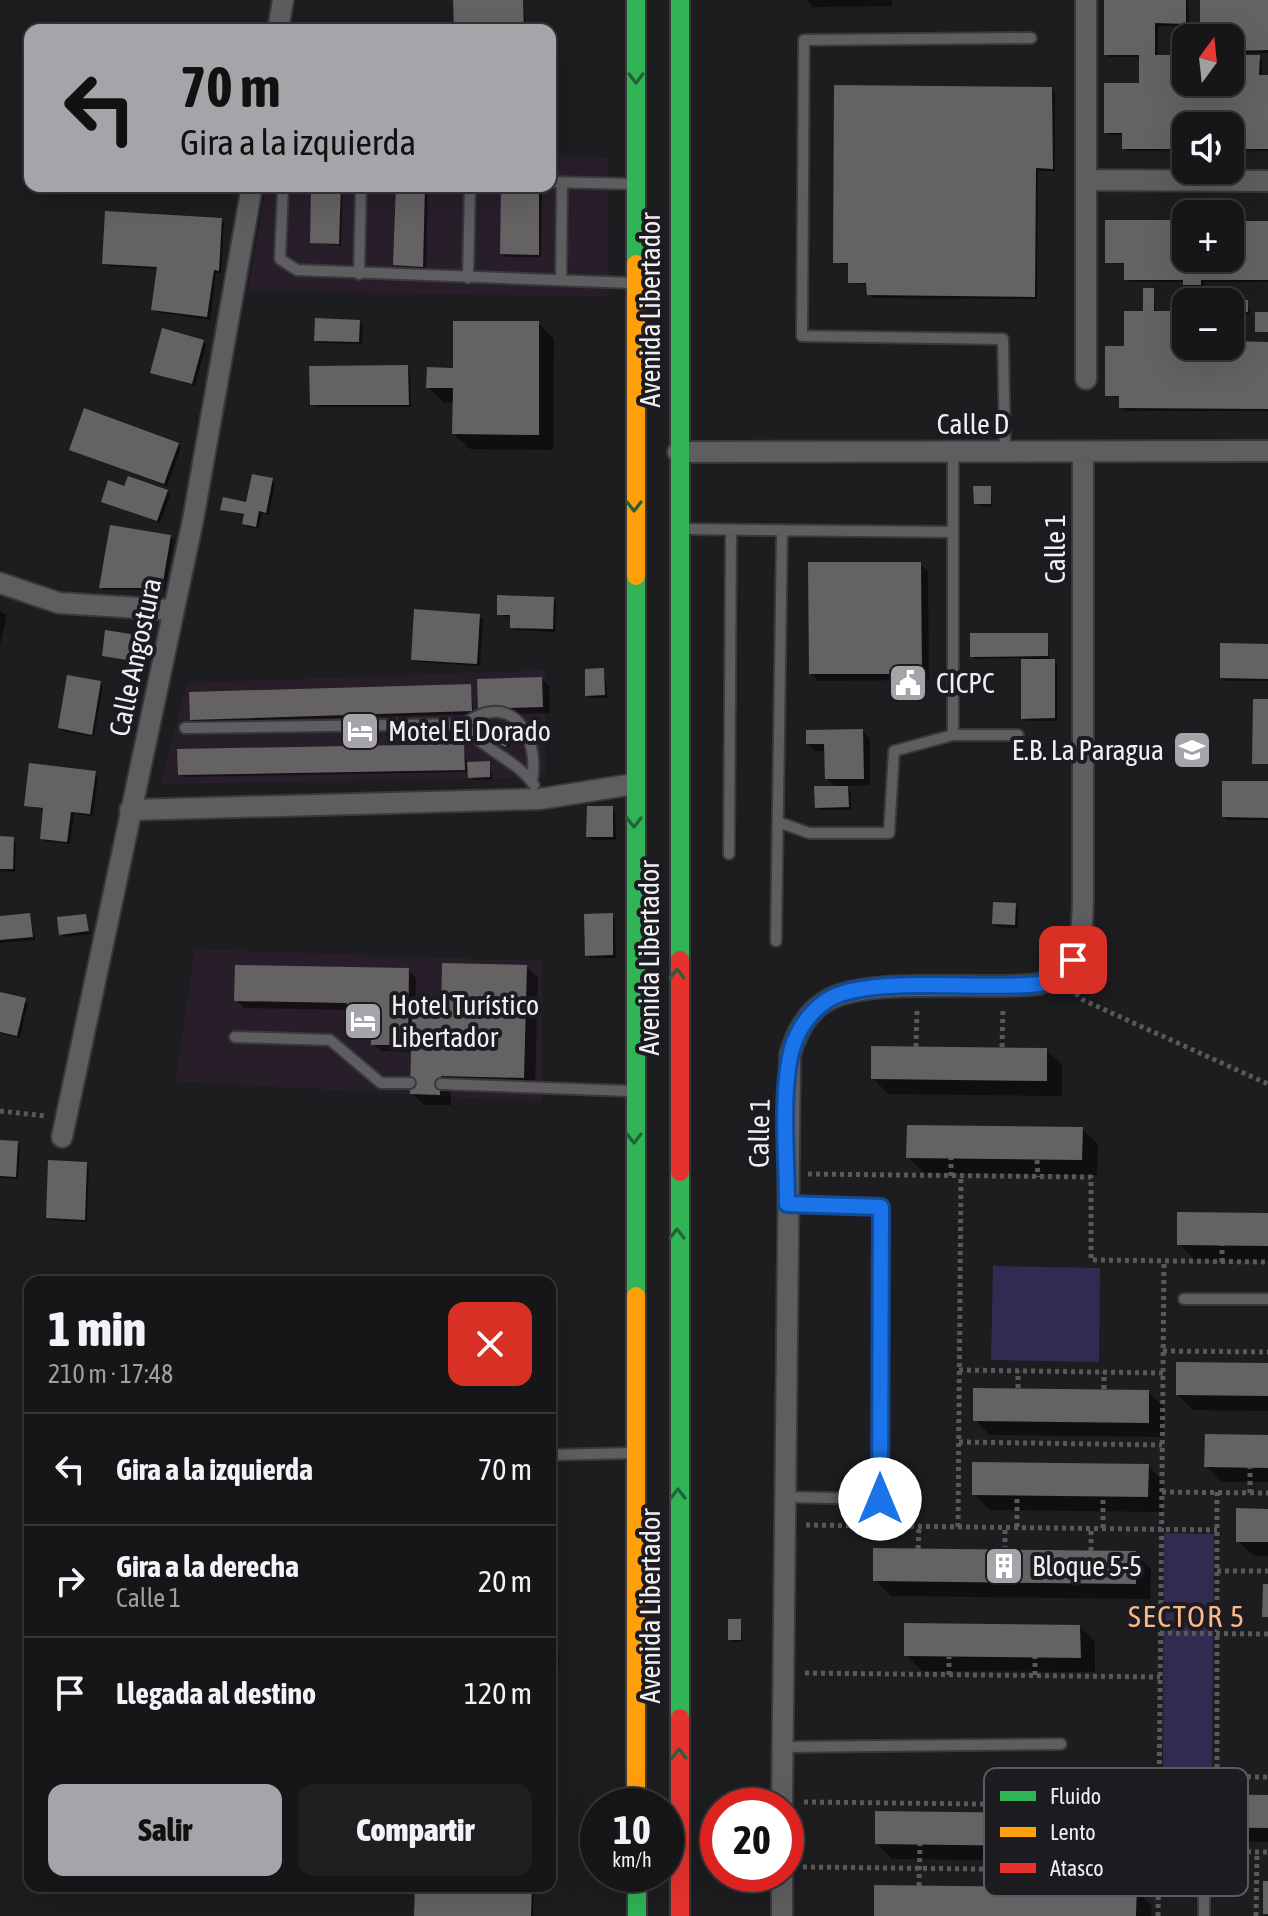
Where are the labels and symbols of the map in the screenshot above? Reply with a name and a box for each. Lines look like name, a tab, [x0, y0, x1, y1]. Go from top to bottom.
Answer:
north arrow	[1172, 24, 1244, 96]
one-way arrow	[627, 72, 645, 85]
street label: Avenida Libertador	[634, 212, 666, 407]
street label: Calle D	[937, 408, 1009, 440]
one-way arrow	[625, 500, 643, 513]
street label: Calle 1	[1039, 514, 1071, 584]
street label: Calle Angostura	[103, 575, 167, 739]
public building icon: CICPC	[887, 662, 929, 704]
place label: CICPC	[936, 667, 995, 699]
hotel icon: Motel El Dorado	[339, 710, 381, 752]
place label: Motel El Dorado	[388, 715, 551, 747]
school or university icon: E.B. La Paragua	[1171, 729, 1213, 771]
place label: E.B. La Paragua	[1012, 734, 1164, 766]
one-way arrow	[625, 816, 643, 829]
street label: Avenida Libertador	[633, 860, 665, 1055]
pin	[1039, 926, 1107, 994]
one-way arrow	[668, 967, 686, 980]
place label: Hotel Turístico Libertador	[391, 989, 539, 1053]
hotel icon: Hotel Turístico Libertador	[342, 1000, 384, 1042]
street label: Calle 1	[742, 1098, 776, 1168]
one-way arrow	[625, 1132, 643, 1145]
one-way arrow	[668, 1227, 686, 1240]
position arrow	[838, 1457, 922, 1541]
one-way arrow	[669, 1487, 687, 1500]
street label: Avenida Libertador	[634, 1508, 666, 1703]
building icon: Bloque 5-5	[983, 1545, 1025, 1587]
place label: Bloque 5-5	[1032, 1550, 1142, 1582]
district label: SECTOR 5	[1128, 1599, 1246, 1633]
one-way arrow	[670, 1747, 688, 1760]
legend	[984, 1768, 1248, 1896]
text: Fluido	[1050, 1783, 1101, 1809]
speed limit sign: 20	[700, 1788, 804, 1892]
text: Lento	[1050, 1819, 1096, 1845]
text: Atasco	[1050, 1855, 1104, 1881]

